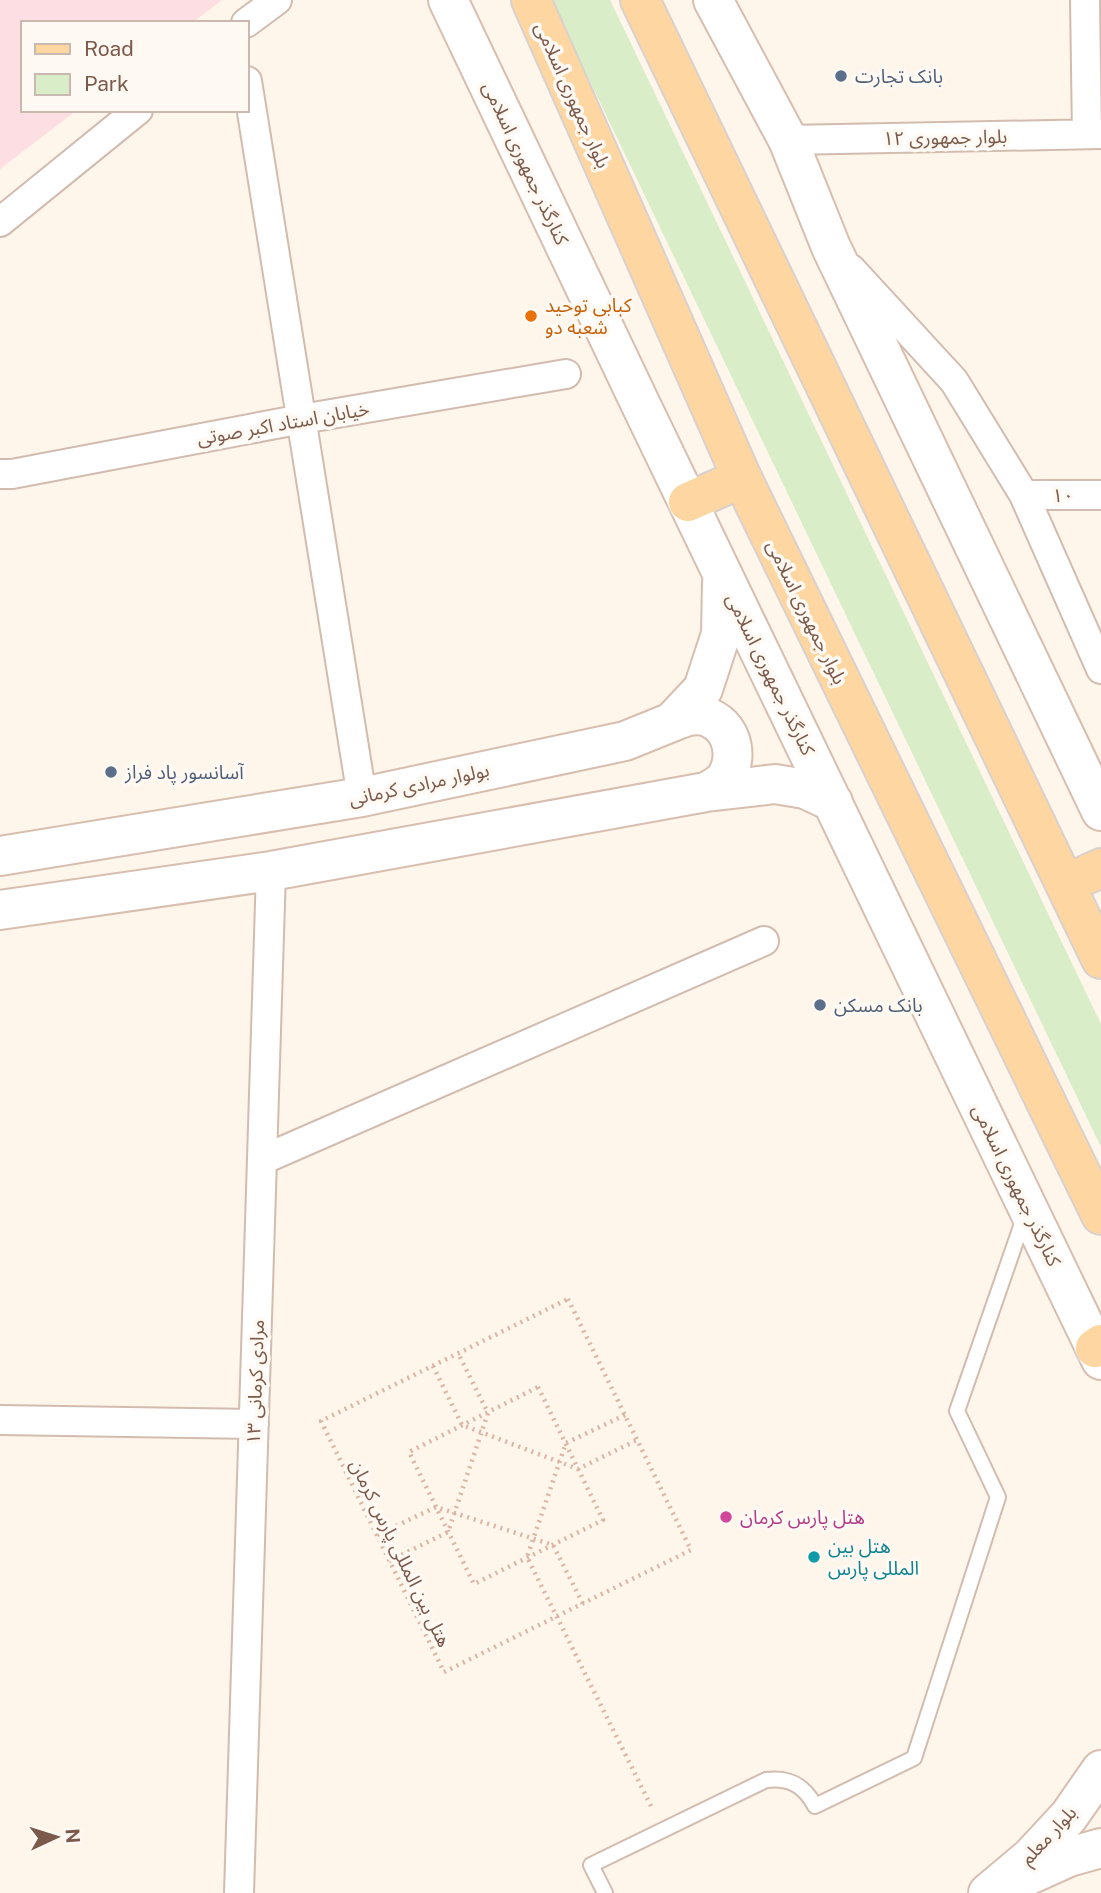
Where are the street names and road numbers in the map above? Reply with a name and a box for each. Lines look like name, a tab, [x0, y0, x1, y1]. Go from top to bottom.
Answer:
street label: بلوار جمهوری اسلامی	[530, 19, 615, 172]
street label: کنارگذر جمهوری اسلامی	[478, 78, 574, 249]
street label: بلوار جمهوری ۱۲	[883, 125, 1007, 150]
street label: خیابان استاد اکبر صوتی	[195, 397, 371, 450]
street label: ۱۰	[1052, 484, 1074, 506]
street label: بلوار جمهوری اسلامی	[762, 536, 851, 688]
street label: کنارگذر جمهوری اسلامی	[721, 590, 820, 760]
street label: بولوار مرادی کرمانی	[347, 758, 491, 811]
street label: کنارگذر جمهوری اسلامی	[967, 1101, 1066, 1271]
street label: مرادی کرمانی ۱۳	[242, 1319, 269, 1445]
street label: هتل بین المللی پارس کرمان	[344, 1456, 456, 1651]
street label: بلوار معلم	[1015, 1801, 1084, 1872]

